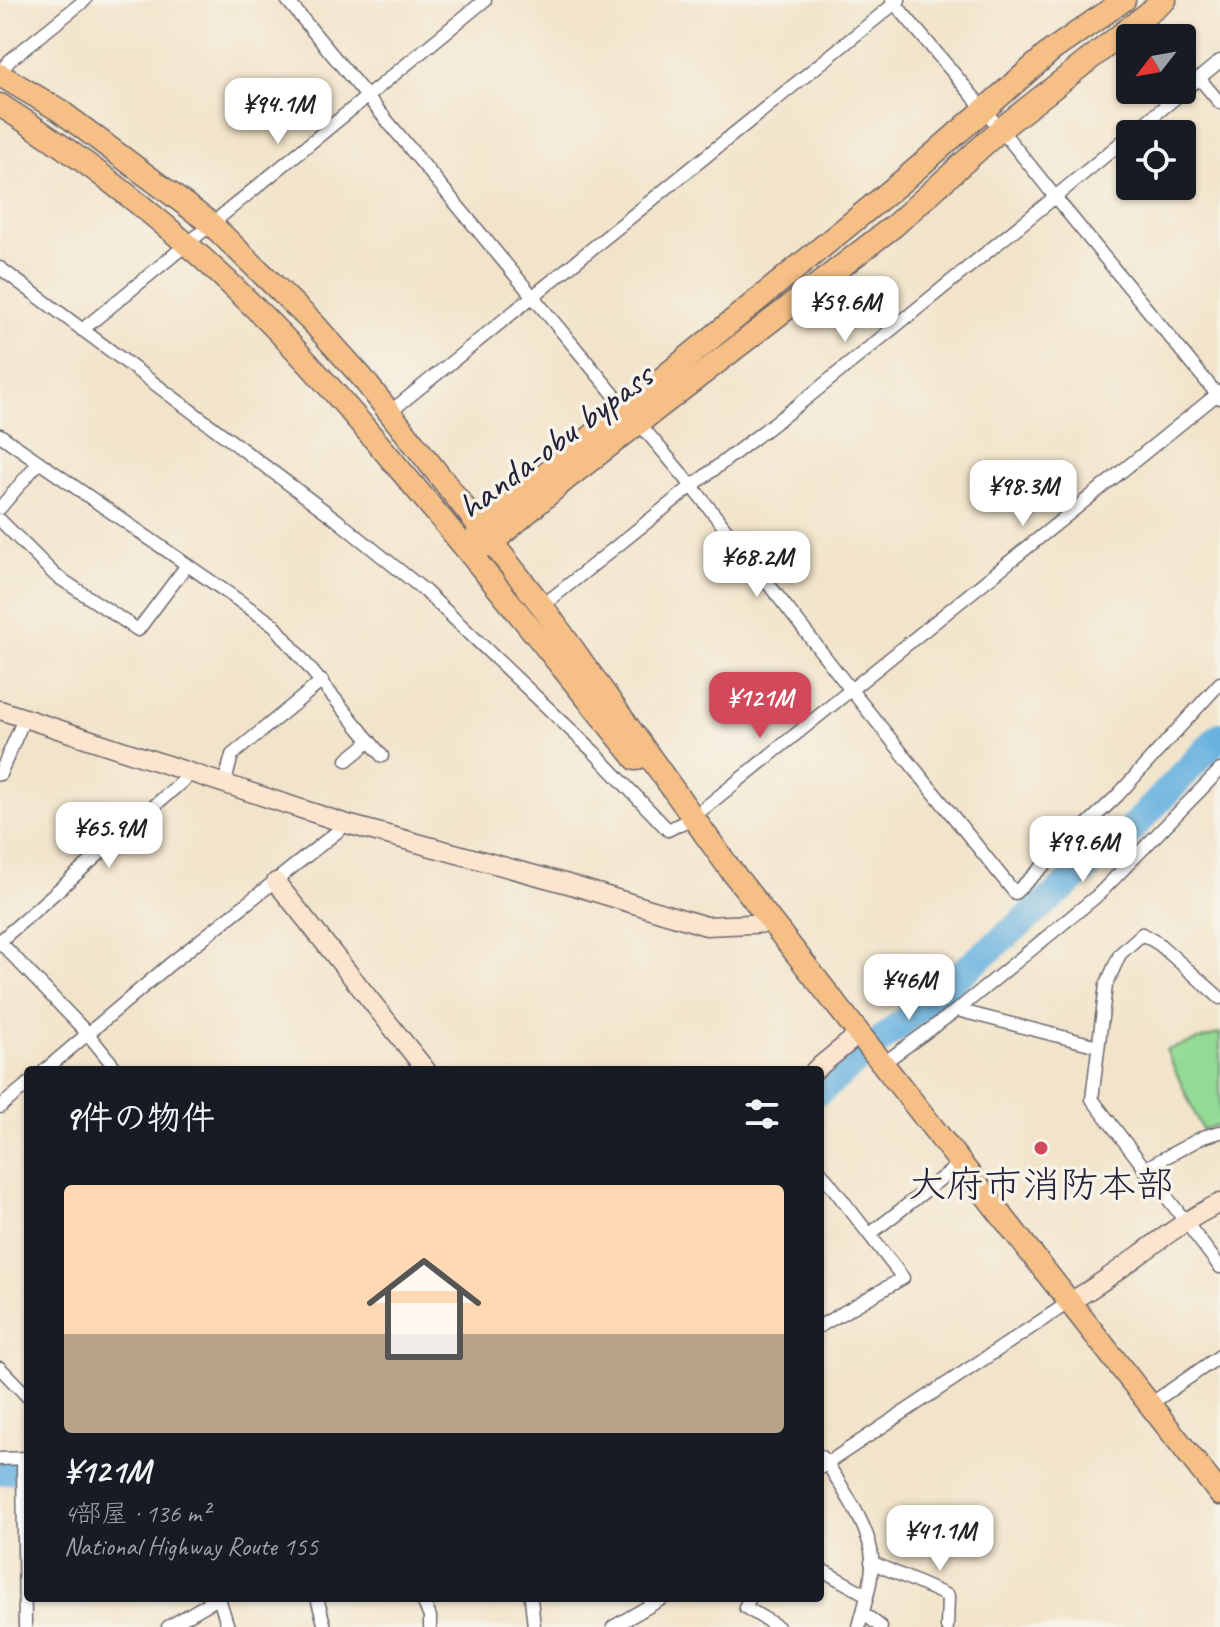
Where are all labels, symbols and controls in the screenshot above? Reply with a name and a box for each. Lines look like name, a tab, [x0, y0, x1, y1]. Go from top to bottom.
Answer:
north arrow	[1116, 24, 1196, 104]
map controls	[1116, 24, 1196, 200]
pin: ¥94.1M	[213, 78, 343, 146]
text: ¥94.1M	[243, 87, 313, 120]
button: locate	[1116, 120, 1196, 200]
pin: ¥59.6M	[780, 276, 910, 344]
text: ¥59.6M	[810, 285, 880, 318]
street label: handa-obu bypass	[448, 350, 664, 530]
pin: ¥98.3M	[958, 460, 1088, 528]
text: ¥98.3M	[988, 469, 1058, 502]
pin: ¥68.2M	[692, 531, 822, 599]
text: ¥68.2M	[721, 540, 793, 573]
pin: ¥121M	[704, 672, 816, 740]
text: ¥121M	[727, 681, 793, 714]
pin: ¥65.9M	[44, 802, 174, 870]
text: ¥65.9M	[74, 811, 144, 844]
pin: ¥99.6M	[1018, 816, 1148, 884]
text: ¥99.6M	[1048, 825, 1118, 858]
pin: ¥46M	[862, 954, 956, 1022]
text: ¥46M	[882, 963, 936, 996]
icon: filters	[740, 1092, 784, 1136]
text: 9件の物件	[64, 1096, 215, 1139]
marker: 大府市消防本部	[1032, 1139, 1050, 1157]
place label: 大府市消防本部	[908, 1161, 1174, 1208]
icon: home	[352, 1237, 496, 1381]
text: ¥121M	[64, 1449, 150, 1492]
text: 4部屋 · 136 m²	[64, 1497, 209, 1530]
pin: ¥41.1M	[875, 1505, 1005, 1573]
text: ¥41.1M	[905, 1514, 975, 1547]
text: National Highway Route 155	[64, 1530, 318, 1563]

